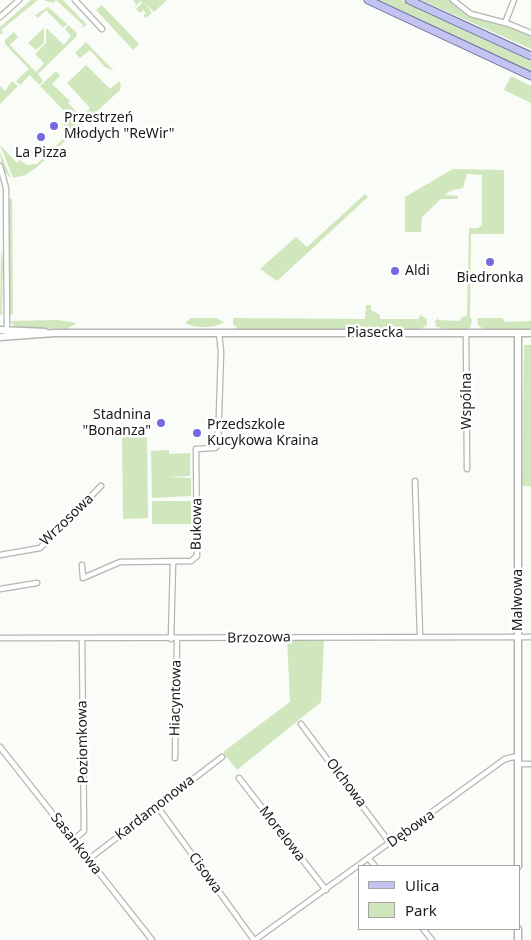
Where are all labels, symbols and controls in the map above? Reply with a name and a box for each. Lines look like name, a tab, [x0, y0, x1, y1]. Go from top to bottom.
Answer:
place label: Przestrzeń Młodych "ReWir"	[64, 110, 175, 142]
marker: Przestrzeń Młodych "ReWir"	[48, 120, 60, 132]
marker: La Pizza	[35, 131, 47, 143]
place label: La Pizza	[15, 145, 67, 161]
marker: Biedronka	[484, 256, 496, 268]
place label: Aldi	[405, 263, 430, 279]
marker: Aldi	[389, 265, 401, 277]
place label: Biedronka	[456, 270, 524, 286]
street label: Piasecka	[347, 325, 403, 341]
street label: Wspólna	[459, 373, 475, 429]
place label: Stadnina "Bonanza"	[83, 407, 151, 440]
marker: Stadnina "Bonanza"	[155, 417, 167, 429]
place label: Przedszkole Kucykowa Kraina	[207, 417, 318, 450]
marker: Przedszkole Kucykowa Kraina	[191, 427, 203, 439]
street label: Wrzosowa	[37, 491, 97, 549]
street label: Bukowa	[188, 498, 206, 550]
street label: Malwowa	[510, 569, 526, 631]
street label: Brzozowa	[227, 629, 291, 647]
street label: Hiacyntowa	[167, 660, 185, 736]
street label: Poziomkowa	[74, 700, 92, 784]
street label: Olchowa	[322, 755, 370, 811]
street label: Kardamonowa	[112, 772, 198, 844]
street label: Morelowa	[255, 803, 309, 865]
street label: Dębowa	[384, 807, 438, 851]
street label: Sasankowa	[47, 810, 105, 878]
street label: Cisowa	[185, 849, 225, 897]
legend	[358, 865, 521, 930]
text: Ulica	[405, 875, 439, 895]
text: Park	[405, 900, 437, 920]

